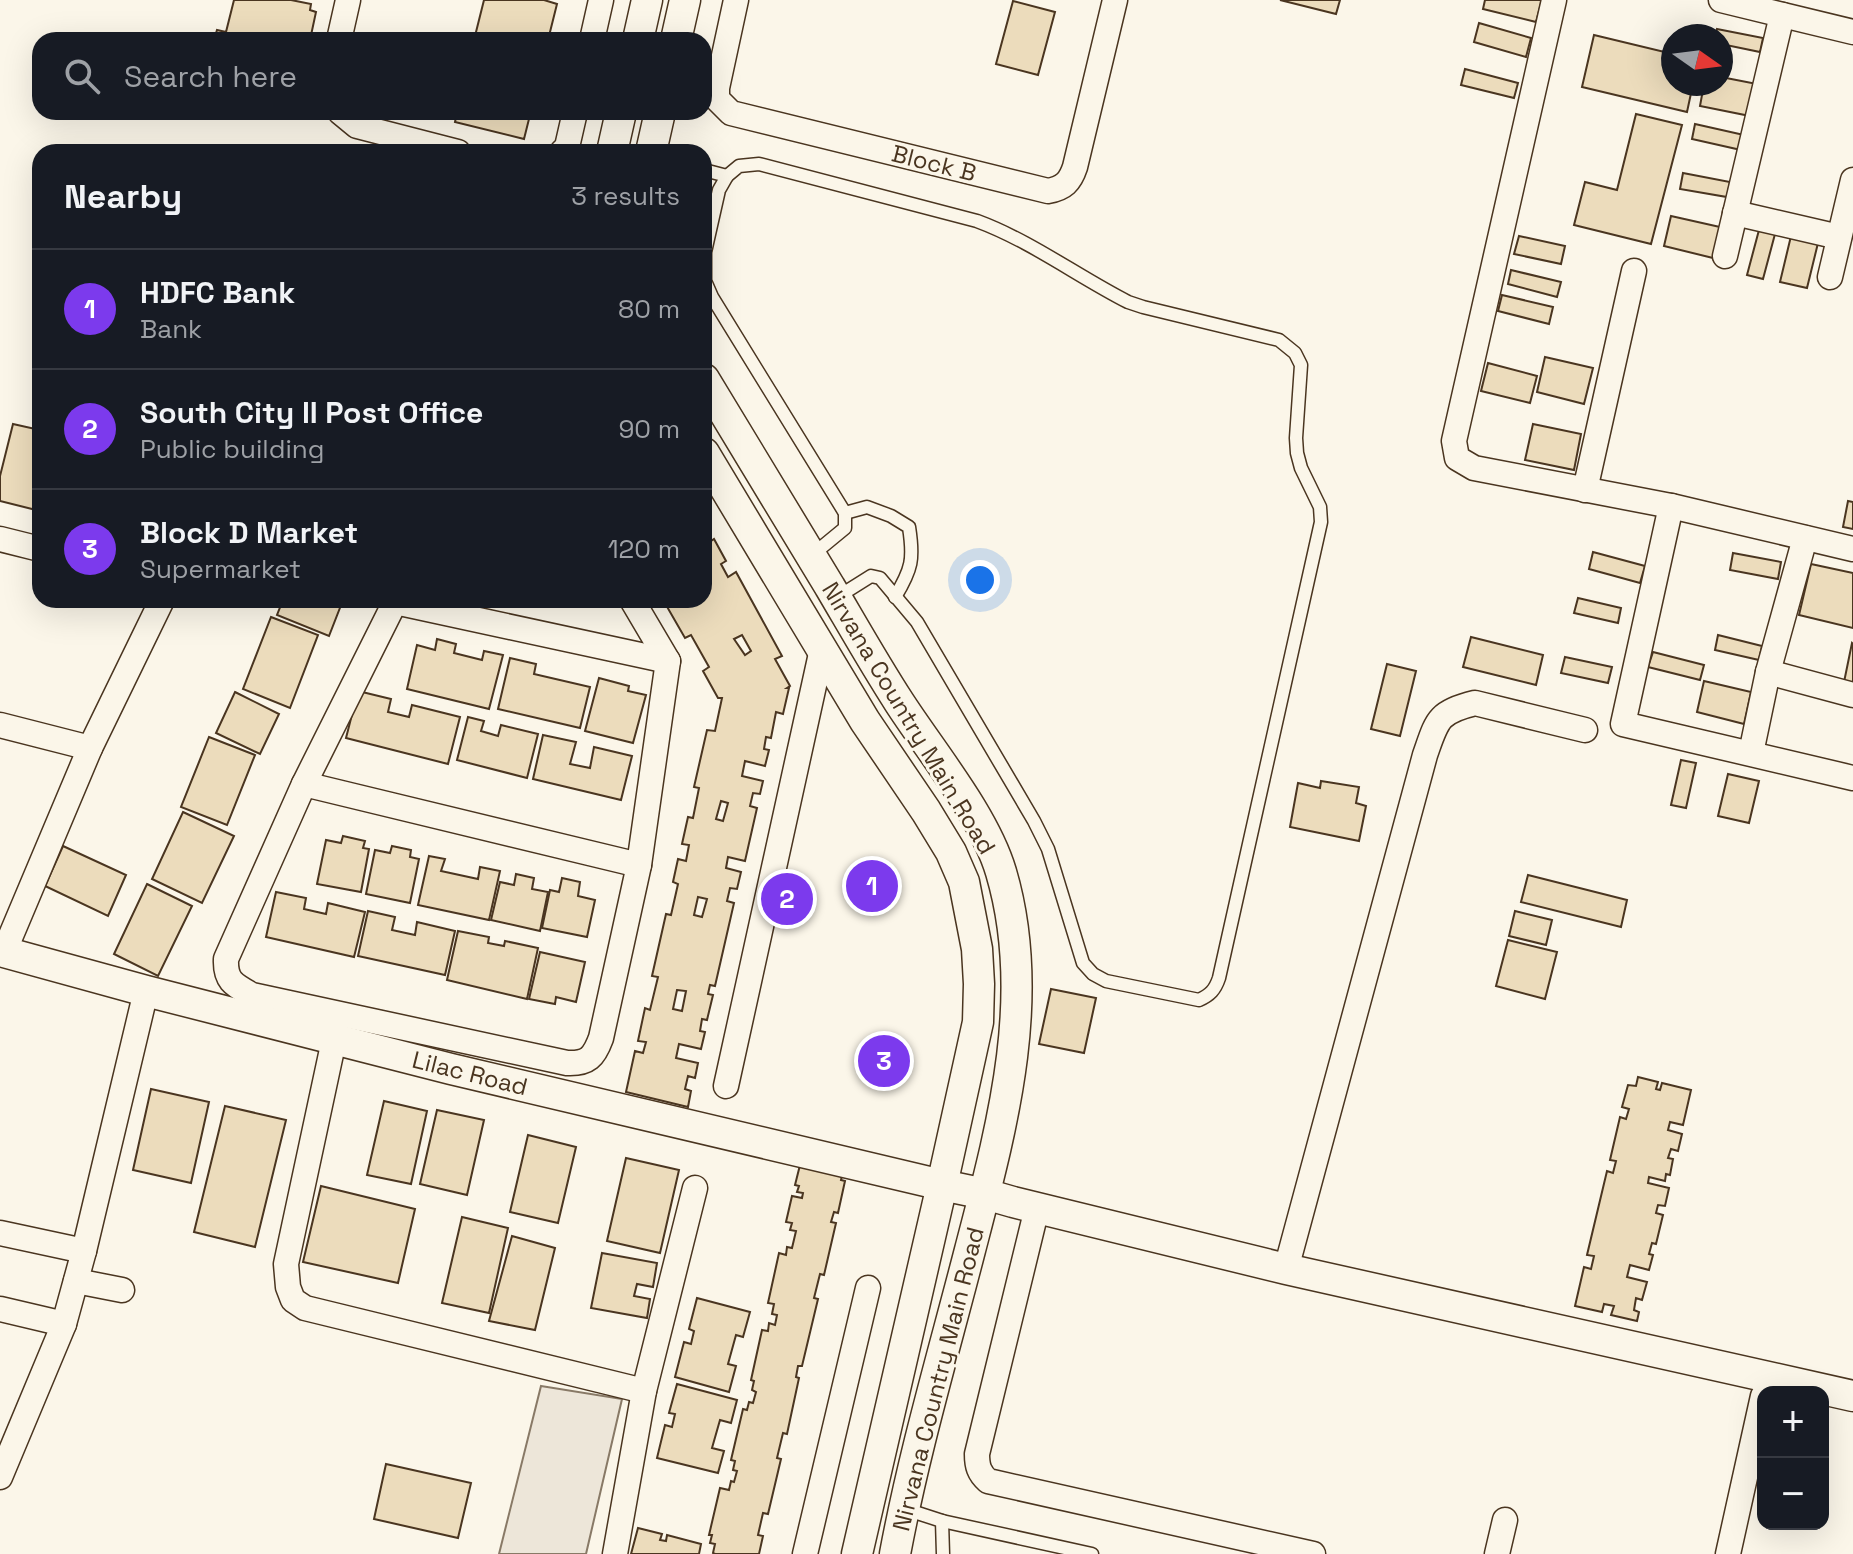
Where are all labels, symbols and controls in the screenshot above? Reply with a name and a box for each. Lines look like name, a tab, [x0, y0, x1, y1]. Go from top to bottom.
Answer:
north arrow	[1661, 24, 1733, 96]
search box	[32, 32, 712, 120]
icon: search	[60, 54, 104, 98]
text: Search here	[124, 57, 297, 96]
street label: Block B	[889, 138, 979, 188]
text: Nearby	[64, 175, 182, 218]
text: 3 results	[571, 179, 680, 213]
text: HDFC Bank	[140, 273, 295, 312]
text: 1	[84, 292, 96, 326]
text: 80 m	[618, 292, 680, 326]
text: Bank	[140, 312, 202, 346]
text: South City II Post Office	[140, 393, 483, 432]
text: 2	[82, 412, 98, 446]
text: 90 m	[618, 412, 680, 446]
text: Public building	[140, 432, 324, 466]
text: Block D Market	[140, 513, 358, 552]
text: 3	[82, 532, 98, 566]
text: 120 m	[608, 532, 680, 566]
text: Supermarket	[140, 552, 301, 586]
your location	[960, 560, 1000, 600]
street label: Nirvana Country Main Road	[815, 576, 1003, 860]
pin: 1	[846, 856, 898, 916]
pin: 2	[761, 869, 813, 929]
pin: 3	[858, 1031, 910, 1091]
street label: Lilac Road	[409, 1044, 531, 1102]
street label: Nirvana Country Main Road	[885, 1224, 991, 1534]
map controls	[1757, 1386, 1829, 1530]
button: +	[1757, 1386, 1829, 1458]
button: −	[1757, 1458, 1829, 1530]

